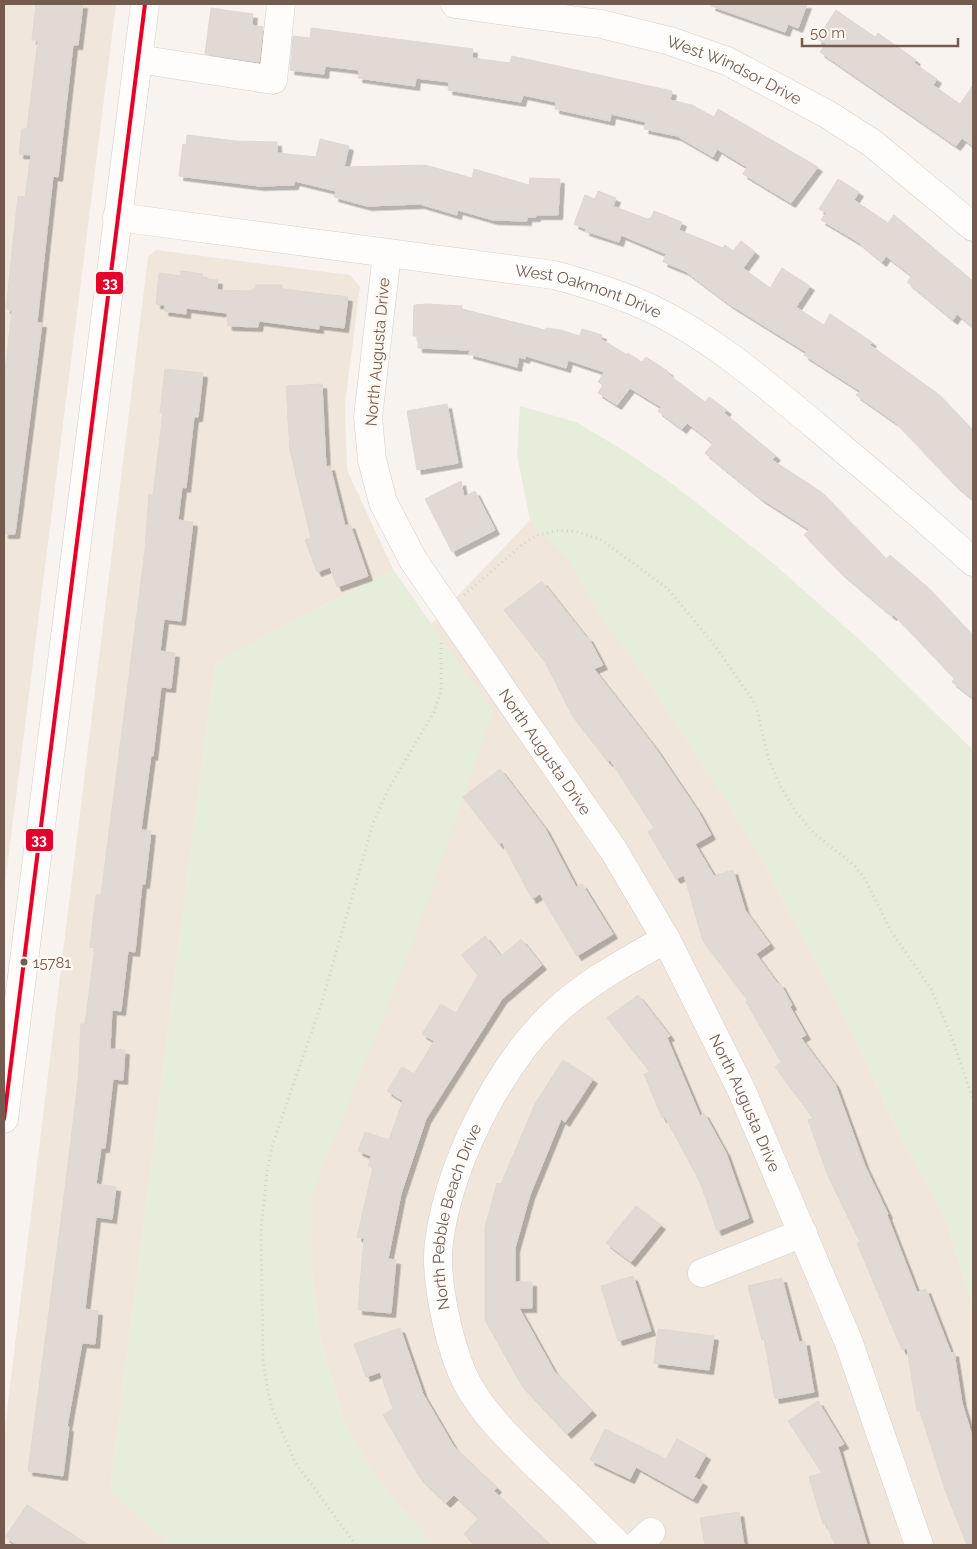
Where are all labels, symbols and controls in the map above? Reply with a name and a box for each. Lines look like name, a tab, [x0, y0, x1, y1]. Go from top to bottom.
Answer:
scale bar	[802, 15, 958, 47]
text: 50 m	[810, 24, 845, 42]
street label: West Windsor Drive	[664, 32, 805, 109]
street label: West Oakmont Drive	[514, 261, 665, 322]
line badge: 33	[95, 271, 124, 295]
text: 33	[102, 275, 118, 291]
street label: North Augusta Drive	[362, 277, 393, 427]
street label: North Augusta Drive	[495, 685, 595, 819]
line badge: 33	[25, 828, 54, 852]
text: 33	[31, 832, 47, 848]
place label: 15781	[33, 954, 71, 972]
marker: 15781	[19, 957, 29, 967]
street label: North Augusta Drive	[705, 1031, 784, 1175]
street label: North Pebble Beach Drive	[429, 1121, 485, 1312]

